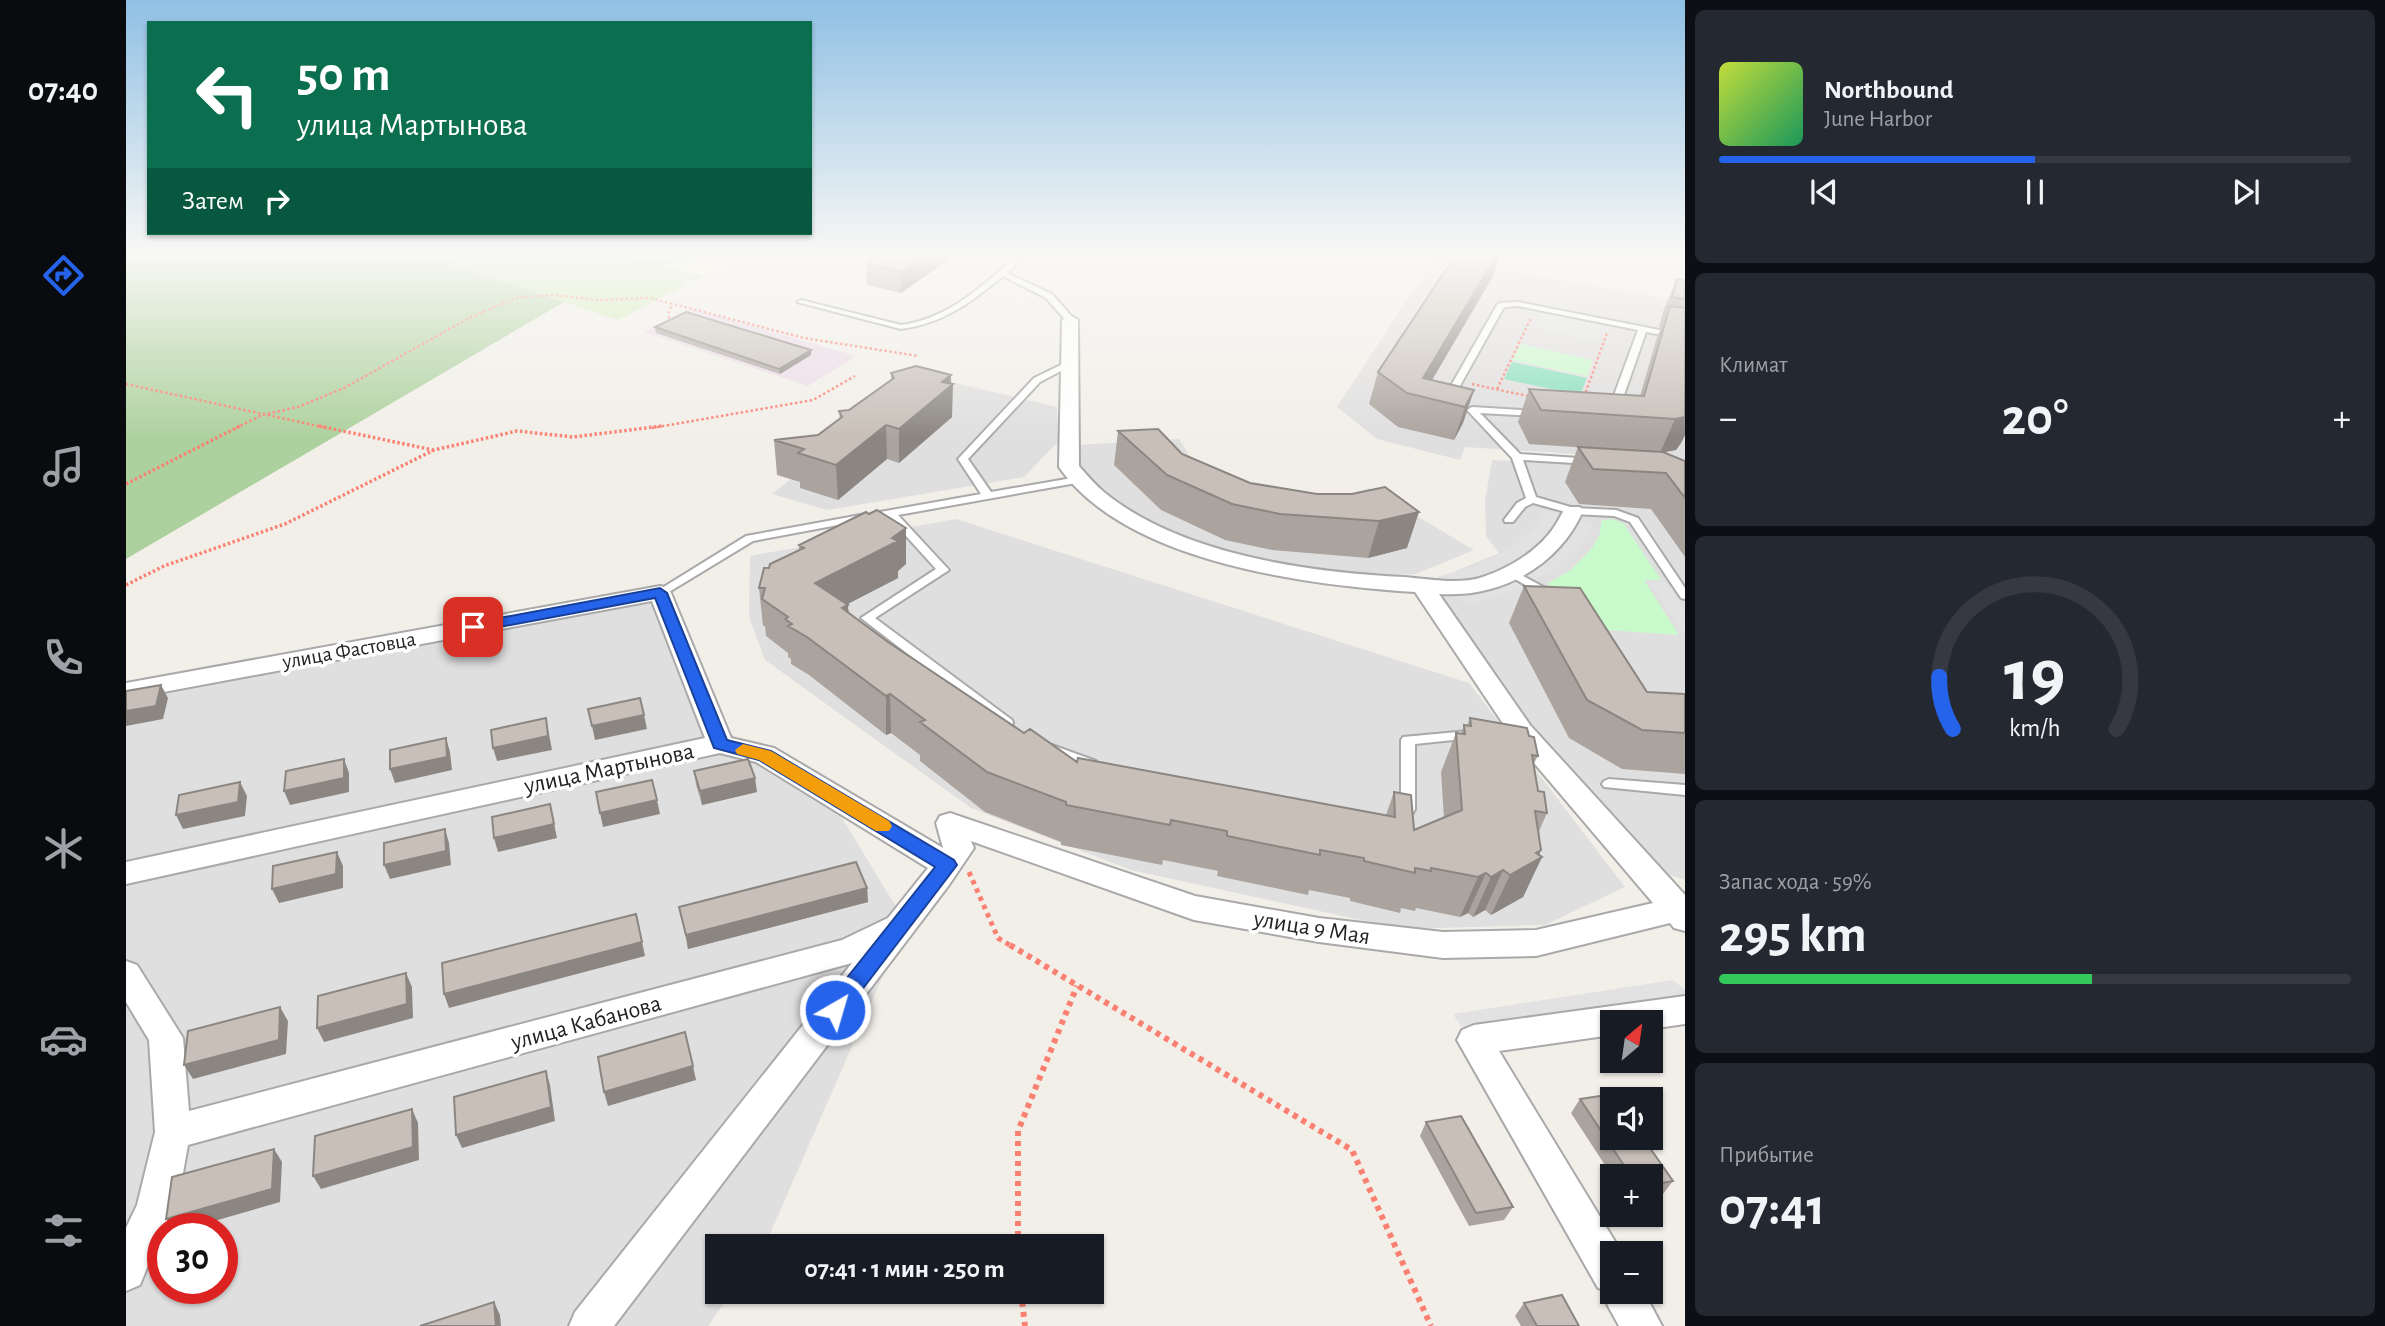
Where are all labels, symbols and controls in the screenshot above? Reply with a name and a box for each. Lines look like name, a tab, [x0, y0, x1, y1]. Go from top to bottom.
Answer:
icon: left	[182, 49, 273, 140]
text: 50 m	[297, 51, 391, 100]
text: 07:40	[28, 74, 98, 106]
text: Northbound	[1824, 77, 1953, 103]
text: June Harbor	[1824, 108, 1932, 131]
text: улица Мартынова	[297, 109, 528, 141]
icon: previous	[1805, 173, 1843, 211]
icon: pause	[2016, 173, 2054, 211]
icon: next	[2227, 173, 2265, 211]
icon: right	[258, 182, 296, 220]
text: Затем	[182, 188, 244, 214]
icon: directions	[39, 251, 88, 300]
text: Климат	[1719, 354, 1788, 377]
text: 20°	[2002, 392, 2068, 444]
text: −	[1719, 400, 1737, 438]
text: +	[2333, 400, 2351, 438]
icon: music	[39, 442, 88, 491]
pin	[443, 597, 503, 657]
icon: arrive	[454, 608, 492, 646]
street label: улица Фастовца	[280, 628, 418, 673]
icon: phone	[39, 633, 88, 682]
text: 19	[2004, 641, 2066, 714]
text: km/h	[2009, 716, 2061, 741]
street label: улица Мартынова	[521, 739, 696, 799]
icon: climate	[39, 824, 88, 873]
text: Запас хода · 59%	[1719, 871, 1872, 894]
street label: улица 9 Мая	[1251, 907, 1372, 949]
text: 295 km	[1719, 909, 1867, 961]
position arrow	[798, 973, 872, 1047]
street label: улица Кабанова	[508, 991, 664, 1055]
north arrow	[1600, 1010, 1662, 1073]
map controls	[1600, 1010, 1663, 1304]
icon: car	[39, 1015, 88, 1064]
button: sound	[1600, 1087, 1663, 1150]
text: Прибытие	[1719, 1144, 1814, 1167]
button: +	[1600, 1164, 1663, 1227]
text: 07:41	[1719, 1182, 1825, 1234]
icon: filters	[39, 1206, 88, 1255]
speed limit sign: 30	[147, 1213, 238, 1304]
button: −	[1600, 1241, 1663, 1304]
text: 07:41 · 1 мин · 250 m	[804, 1256, 1005, 1282]

